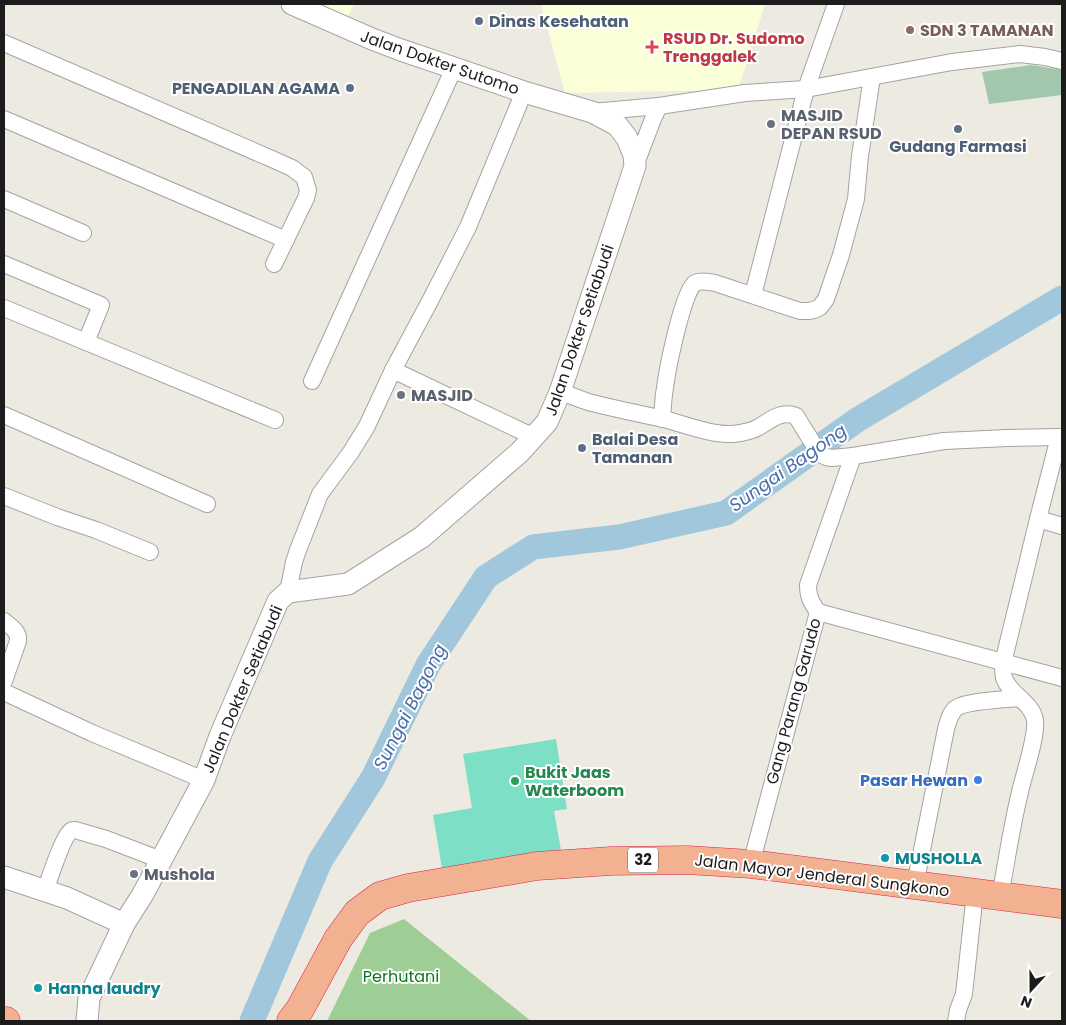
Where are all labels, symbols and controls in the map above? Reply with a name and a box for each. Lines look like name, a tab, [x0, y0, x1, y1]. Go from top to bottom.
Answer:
place label: Dinas Kesehatan	[489, 10, 629, 33]
marker: Dinas Kesehatan	[473, 15, 485, 27]
place label: SDN 3 TAMANAN	[920, 19, 1054, 42]
street label: Jalan Dokter Sutomo	[357, 24, 522, 100]
marker: SDN 3 TAMANAN	[904, 24, 916, 36]
place label: RSUD Dr. Sudomo Trenggalek	[663, 27, 805, 68]
marker: RSUD Dr. Sudomo Trenggalek	[645, 40, 659, 54]
place label: PENGADILAN AGAMA	[172, 77, 340, 100]
marker: PENGADILAN AGAMA	[344, 82, 356, 94]
place label: MASJID DEPAN RSUD	[781, 104, 882, 145]
marker: MASJID DEPAN RSUD	[765, 118, 777, 130]
marker: Gudang Farmasi	[952, 123, 964, 135]
place label: Gudang Farmasi	[889, 135, 1027, 158]
street label: Jalan Dokter Setiabudi	[539, 241, 620, 419]
place label: MASJID	[411, 384, 473, 407]
marker: MASJID	[395, 389, 407, 401]
water label: Sungai Bagong	[724, 418, 852, 517]
place label: Balai Desa Tamanan	[592, 428, 678, 469]
marker: Balai Desa Tamanan	[576, 442, 588, 454]
street label: Jalan Dokter Setiabudi	[197, 602, 288, 777]
street label: Gang Parang Garudo	[760, 615, 827, 787]
water label: Sungai Bagong	[367, 640, 452, 774]
place label: Bukit Jaas Waterboom	[525, 761, 624, 802]
place label: Pasar Hewan	[860, 769, 968, 792]
marker: Pasar Hewan	[972, 774, 984, 786]
marker: Bukit Jaas Waterboom	[509, 775, 521, 787]
place label: MUSHOLLA	[895, 847, 982, 870]
road number: 32	[628, 848, 658, 872]
street label: Jalan Mayor Jenderal Sungkono	[693, 848, 951, 903]
marker: MUSHOLLA	[879, 852, 891, 864]
place label: Mushola	[144, 863, 215, 886]
marker: Mushola	[128, 868, 140, 880]
park label: Perhutani	[363, 965, 439, 988]
north arrow	[1006, 965, 1056, 1015]
place label: Hanna laudry	[48, 977, 161, 1000]
marker: Hanna laudry	[32, 982, 44, 994]
text: N	[1018, 991, 1035, 1013]

